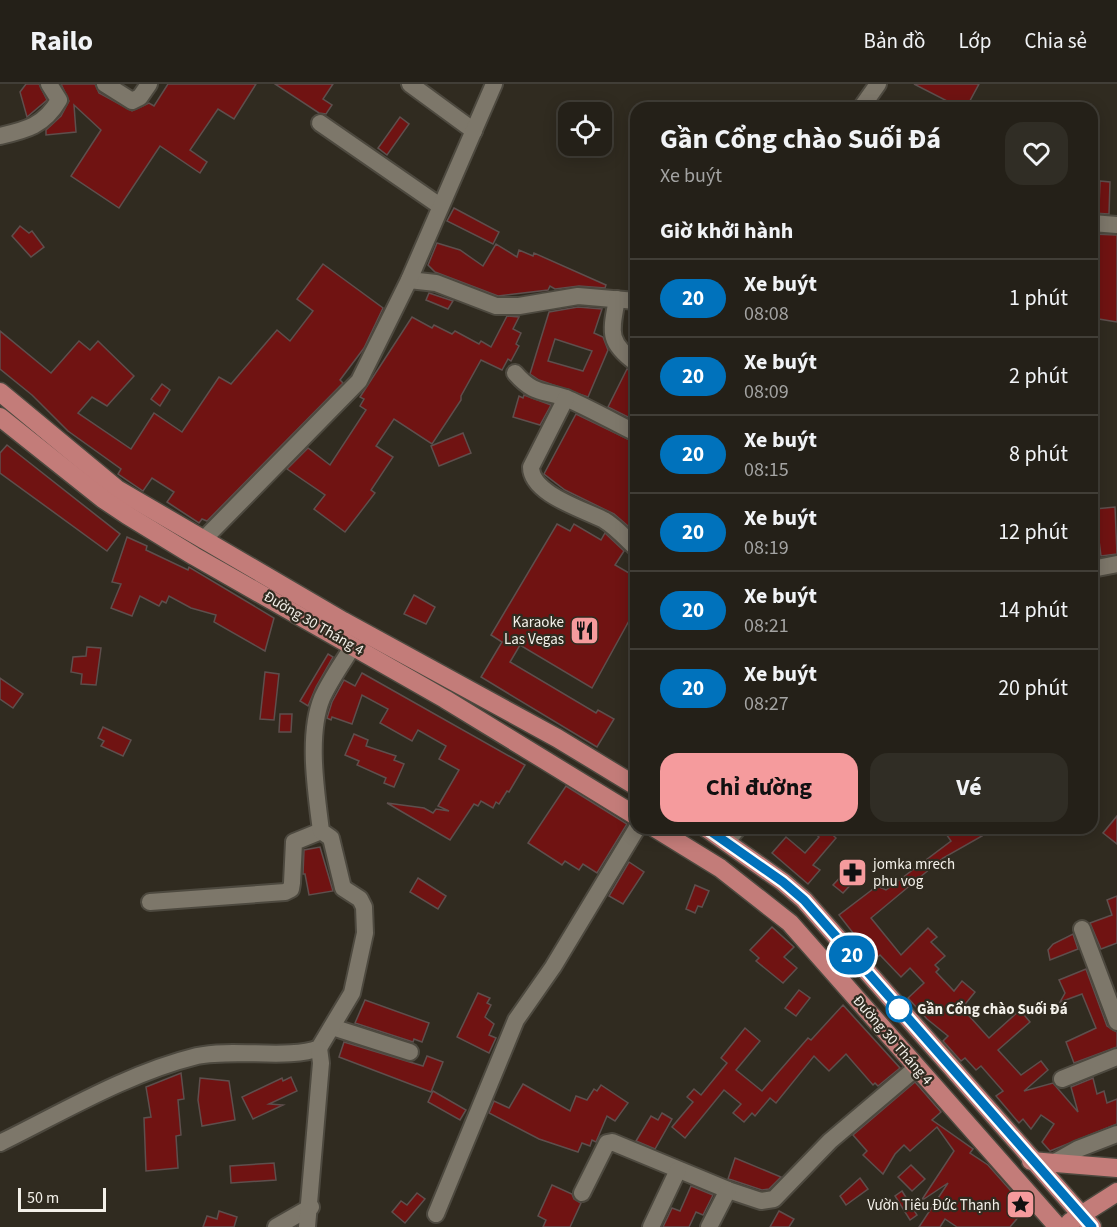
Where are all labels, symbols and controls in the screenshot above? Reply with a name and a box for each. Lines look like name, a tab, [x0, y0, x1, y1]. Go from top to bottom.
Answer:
text: Railo	[30, 21, 93, 61]
text: Bản đồ	[864, 26, 925, 56]
text: Lớp	[958, 26, 991, 56]
text: Chia sẻ	[1024, 26, 1087, 56]
map controls	[558, 102, 612, 156]
button: locate	[558, 102, 612, 156]
text: Gần Cổng chào Suối Đá	[660, 119, 941, 159]
button: heart	[1005, 122, 1068, 185]
text: Xe buýt	[660, 162, 722, 190]
text: Giờ khởi hành	[660, 215, 793, 247]
text: Xe buýt	[744, 268, 817, 300]
text: 1 phút	[1009, 282, 1068, 314]
text: 20	[682, 283, 704, 313]
text: 08:08	[744, 300, 789, 328]
text: Xe buýt	[744, 346, 817, 378]
text: 2 phút	[1009, 360, 1068, 392]
text: 20	[682, 361, 704, 391]
text: 08:09	[744, 378, 789, 406]
text: Xe buýt	[744, 424, 817, 456]
text: 8 phút	[1009, 438, 1068, 470]
text: 20	[682, 439, 704, 469]
text: 08:15	[744, 456, 789, 484]
text: Xe buýt	[744, 502, 817, 534]
text: 12 phút	[998, 516, 1068, 548]
text: 20	[682, 517, 704, 547]
text: 08:19	[744, 534, 789, 562]
text: Xe buýt	[744, 580, 817, 612]
street label: Đường 30 Tháng 4	[260, 586, 368, 661]
text: 14 phút	[998, 594, 1068, 626]
text: 20	[682, 595, 704, 625]
place label: Karaoke Las Vegas	[504, 612, 564, 650]
text: 08:21	[744, 612, 789, 640]
restaurant icon: Karaoke Las Vegas	[569, 615, 601, 647]
text: Xe buýt	[744, 658, 817, 690]
text: 20 phút	[998, 672, 1068, 704]
text: 20	[682, 673, 704, 703]
text: 08:27	[744, 690, 789, 718]
button: Chỉ đường	[660, 753, 858, 822]
button: Vé	[870, 753, 1068, 822]
place label: jomka mrech phu vog	[872, 854, 955, 892]
pharmacy icon: jomka mrech phu vog	[836, 857, 868, 889]
line badge: 20	[825, 936, 879, 974]
text: 20	[841, 940, 863, 970]
street label: Đường 30 Tháng 4	[848, 991, 938, 1090]
marker: Gần Cổng chào Suối Đá	[886, 996, 912, 1022]
place label: Gần Cổng chào Suối Đá	[917, 999, 1068, 1020]
scale bar	[18, 1185, 106, 1212]
text: 50 m	[27, 1187, 59, 1209]
place icon: Vườn Tiêu Đức Thạnh	[1005, 1189, 1037, 1221]
place label: Vườn Tiêu Đức Thạnh	[867, 1195, 1000, 1216]

